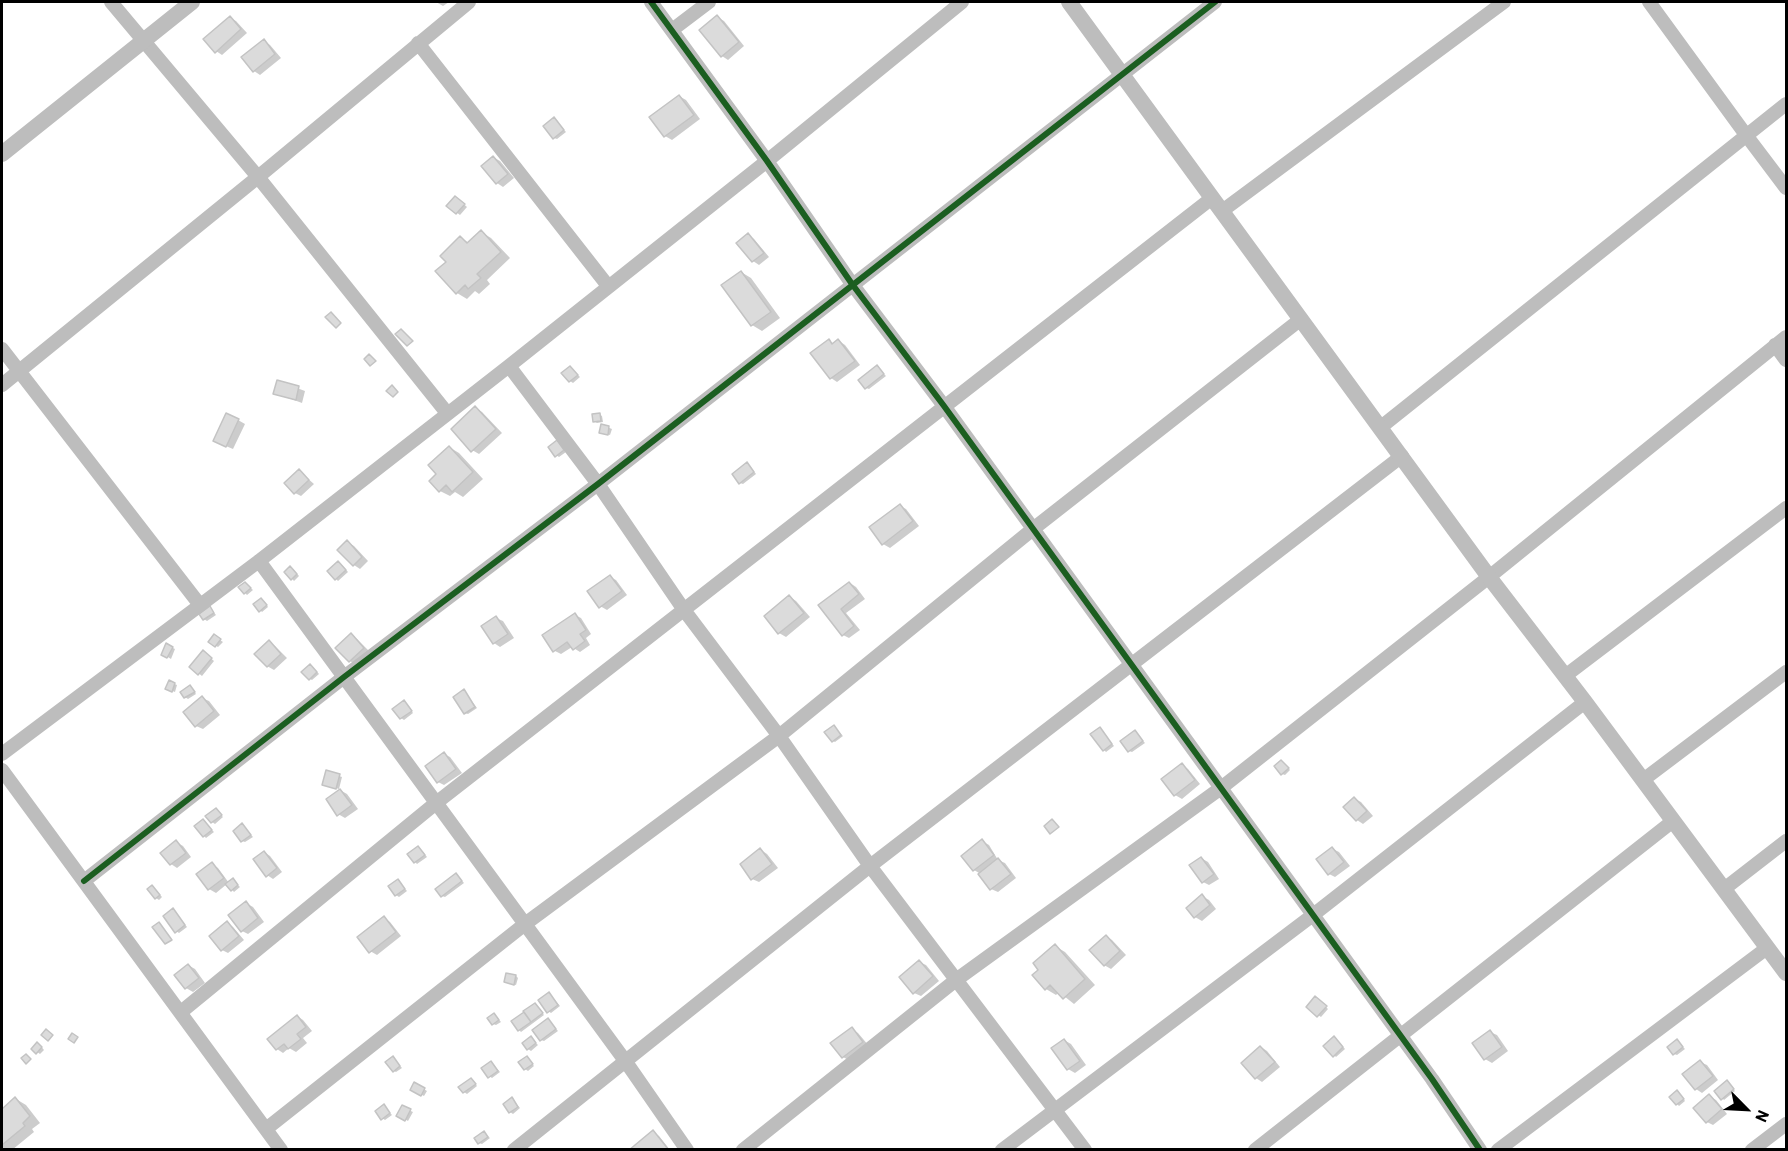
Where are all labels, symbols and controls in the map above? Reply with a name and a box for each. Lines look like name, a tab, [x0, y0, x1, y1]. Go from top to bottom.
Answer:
north arrow	[1716, 1079, 1776, 1139]
text: N	[1752, 1108, 1774, 1125]

